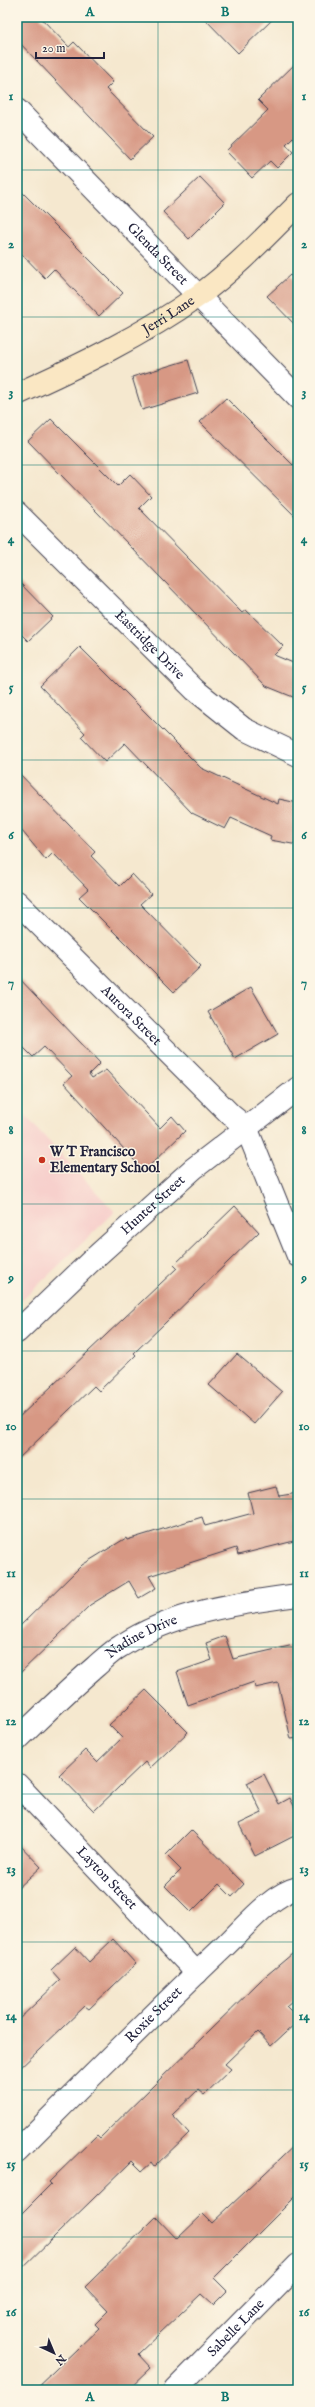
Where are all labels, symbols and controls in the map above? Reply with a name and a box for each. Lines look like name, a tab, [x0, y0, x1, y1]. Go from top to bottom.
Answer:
text: A	[85, 4, 96, 21]
text: B	[221, 4, 230, 21]
scale bar	[36, 34, 104, 60]
text: 20 m	[42, 41, 65, 56]
text: 1	[9, 88, 14, 105]
text: 1	[302, 88, 307, 105]
street label: Glenda Street	[123, 219, 192, 289]
text: 2	[8, 236, 14, 253]
text: 2	[301, 236, 307, 253]
street label: Jerri Lane	[137, 292, 199, 340]
text: 3	[9, 384, 14, 401]
text: 3	[302, 384, 307, 401]
text: 4	[8, 531, 15, 548]
text: 4	[301, 531, 308, 548]
street label: Eastridge Drive	[111, 606, 189, 684]
text: 5	[9, 679, 14, 696]
text: 5	[302, 679, 307, 696]
text: 6	[8, 827, 14, 844]
text: 6	[301, 827, 307, 844]
text: 7	[8, 975, 14, 992]
text: 7	[301, 975, 307, 992]
street label: Aurora Street	[96, 981, 165, 1050]
text: 8	[8, 1122, 14, 1139]
text: 8	[301, 1122, 307, 1139]
place label: W T Francisco Elementary School	[49, 1143, 161, 1177]
marker: W T Francisco Elementary School	[37, 1155, 47, 1165]
street label: Hunter Street	[117, 1171, 189, 1239]
text: 9	[7, 1270, 14, 1287]
text: 9	[300, 1270, 307, 1287]
text: 10	[5, 1418, 17, 1435]
text: 10	[298, 1418, 310, 1435]
text: 11	[6, 1565, 16, 1582]
text: 11	[299, 1565, 309, 1582]
street label: Nadine Drive	[102, 1611, 180, 1663]
text: 12	[6, 1713, 16, 1730]
text: 12	[299, 1713, 309, 1730]
street label: Layton Street	[72, 1843, 141, 1914]
text: 13	[6, 1861, 16, 1878]
text: 13	[299, 1861, 309, 1878]
street label: Roxie Street	[121, 1983, 186, 2047]
text: 14	[5, 2008, 17, 2025]
text: 14	[298, 2008, 310, 2025]
text: 15	[6, 2156, 16, 2173]
text: 15	[299, 2156, 309, 2173]
street label: Sabelle Lane	[204, 2295, 269, 2361]
text: 16	[6, 2304, 17, 2321]
text: 16	[299, 2304, 310, 2321]
north arrow	[34, 2333, 74, 2373]
text: N	[52, 2350, 69, 2368]
text: A	[85, 2389, 96, 2406]
text: B	[221, 2389, 230, 2406]

